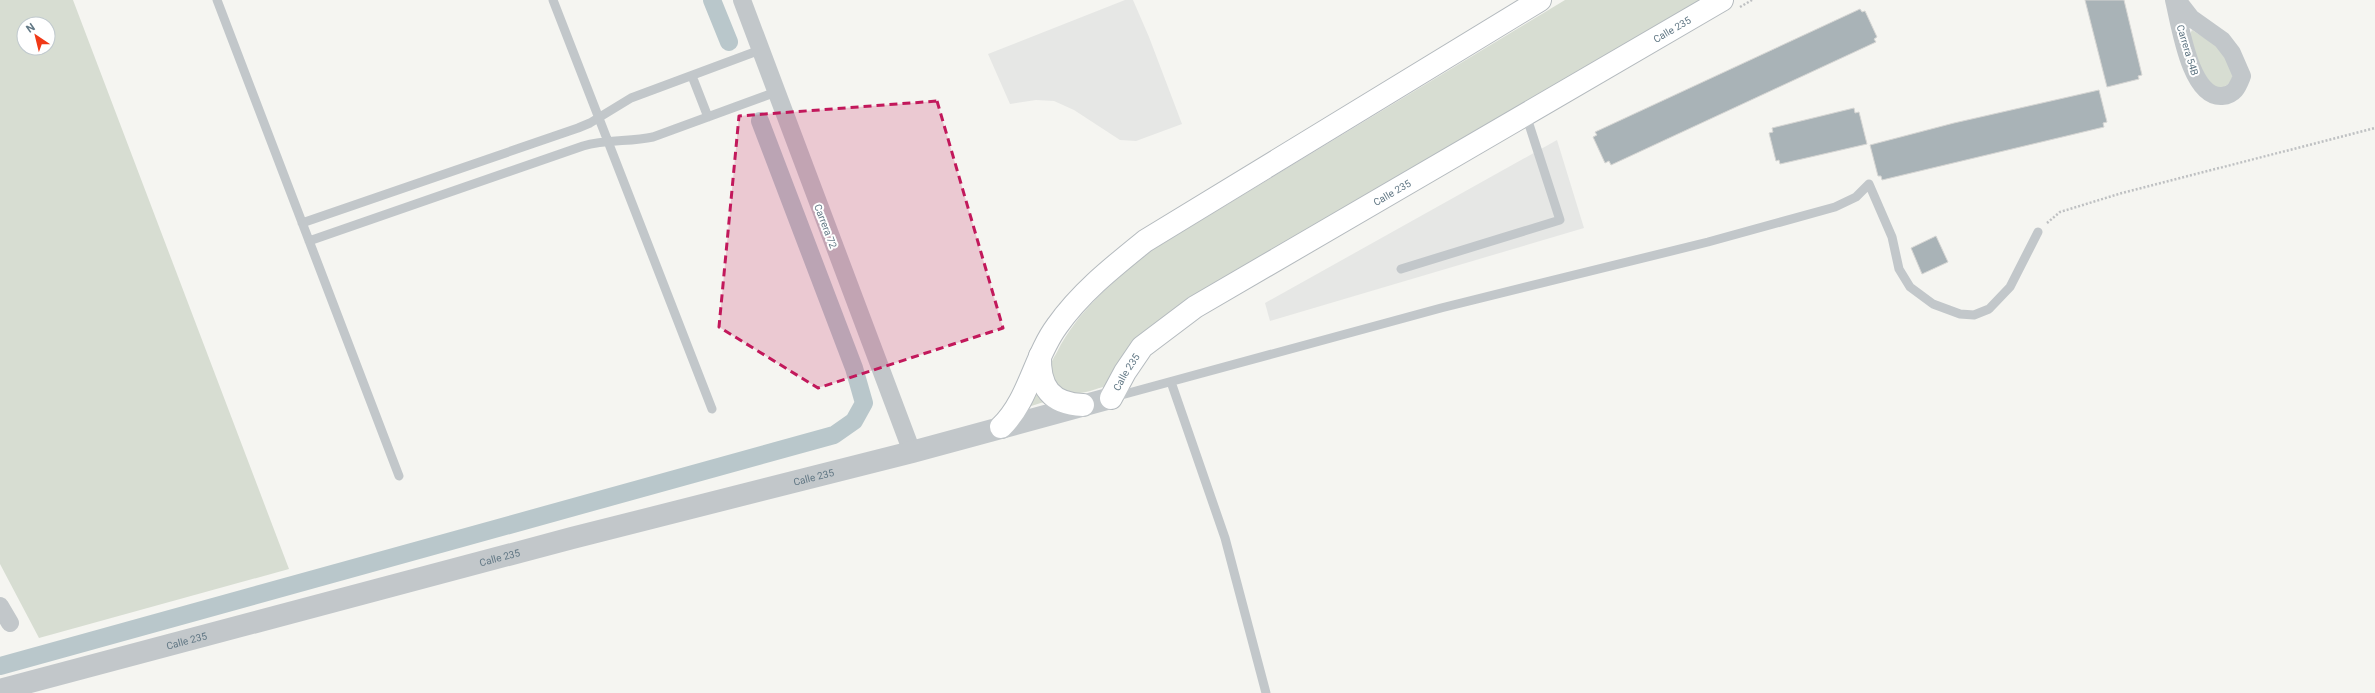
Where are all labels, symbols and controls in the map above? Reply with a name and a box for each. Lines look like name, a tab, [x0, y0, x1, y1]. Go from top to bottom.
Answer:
street label: Calle 235	[1651, 14, 1693, 45]
north arrow	[16, 16, 56, 56]
text: N	[24, 21, 38, 36]
street label: Carrera 54B	[2175, 23, 2200, 77]
street label: Calle 235	[1371, 177, 1413, 208]
street label: Carrera 72	[812, 203, 839, 250]
street label: Calle 235	[1111, 351, 1142, 393]
street label: Calle 235	[792, 467, 836, 488]
street label: Calle 235	[478, 547, 522, 568]
street label: Calle 235	[165, 630, 208, 652]

